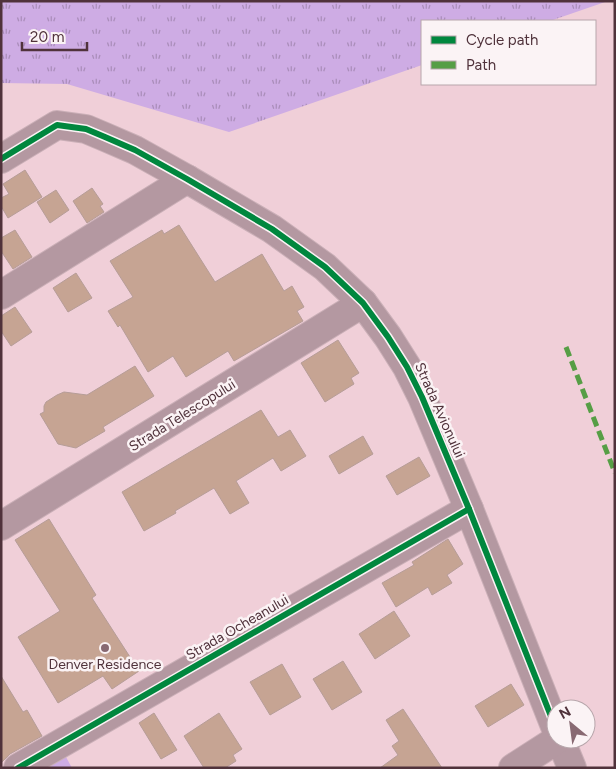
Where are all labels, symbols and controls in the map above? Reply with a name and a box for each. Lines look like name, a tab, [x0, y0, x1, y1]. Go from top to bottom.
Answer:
scale bar	[22, 20, 88, 52]
legend	[421, 20, 596, 85]
text: 20 m	[30, 28, 64, 46]
text: Cycle path	[466, 31, 538, 49]
text: Path	[466, 56, 496, 74]
street label: Strada Avionului	[411, 360, 468, 460]
street label: Strada Telescopului	[126, 376, 239, 455]
street label: Strada Ocheanului	[183, 591, 291, 664]
marker: Denver Residence	[99, 642, 111, 654]
place label: Denver Residence	[49, 656, 162, 673]
north arrow	[546, 699, 596, 749]
text: N	[556, 703, 574, 723]

